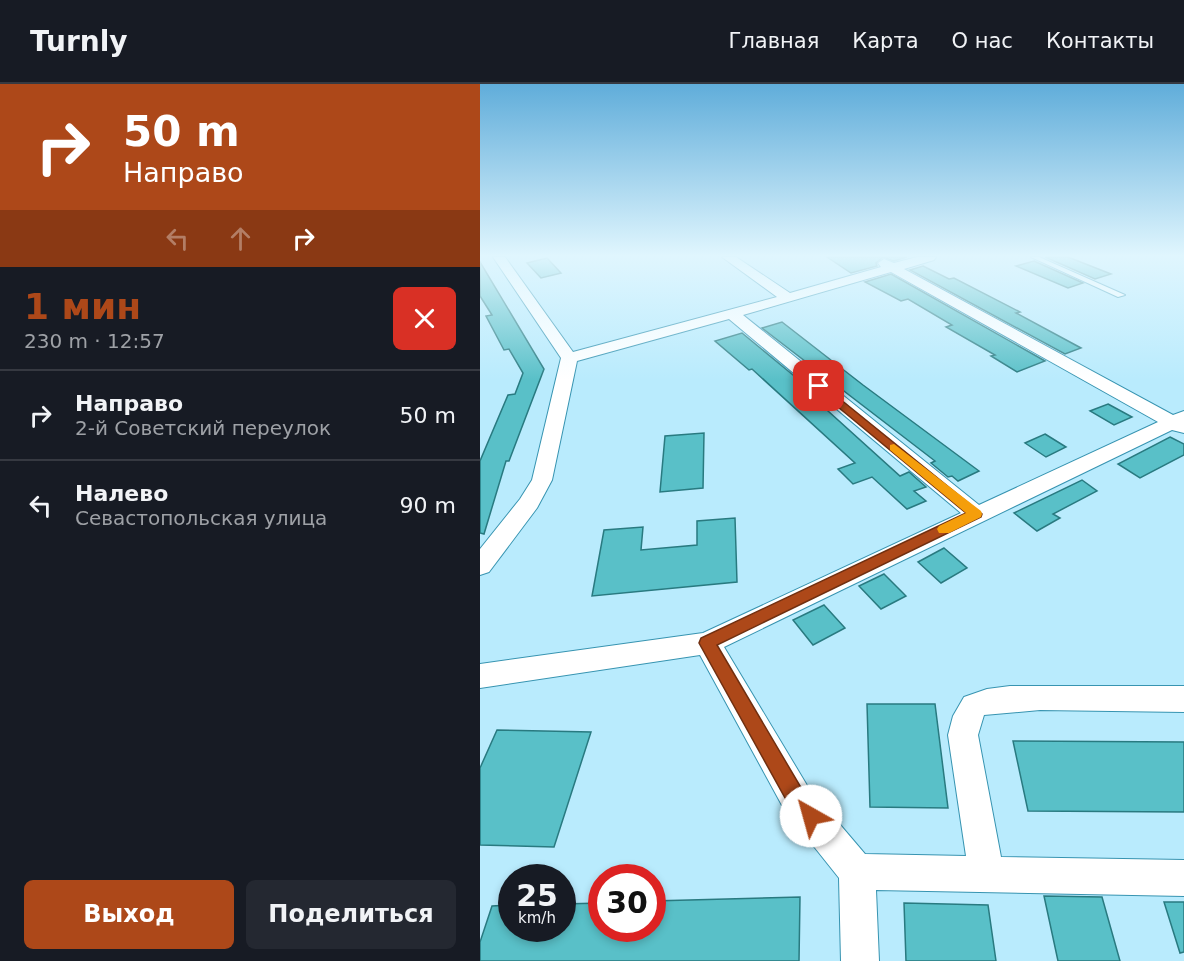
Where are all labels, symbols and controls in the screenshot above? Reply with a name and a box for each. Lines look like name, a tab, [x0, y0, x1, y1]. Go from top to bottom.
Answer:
text: Turnly	[30, 25, 128, 58]
text: Главная	[729, 29, 819, 53]
text: Карта	[852, 29, 919, 53]
text: О нас	[952, 29, 1013, 53]
text: Контакты	[1046, 29, 1154, 53]
text: 50 m	[123, 107, 240, 156]
icon: right	[24, 108, 102, 186]
text: Направо	[123, 157, 244, 188]
icon: left	[161, 222, 194, 255]
icon: ahead	[224, 222, 257, 255]
icon: right	[287, 222, 320, 255]
text: 1 мин	[24, 286, 141, 327]
button: close	[393, 287, 456, 350]
text: 230 m · 12:57	[24, 329, 165, 353]
pin	[793, 360, 844, 411]
icon: arrive	[802, 369, 835, 402]
text: Направо	[75, 391, 183, 416]
icon: right	[24, 399, 57, 432]
text: 50 m	[400, 403, 456, 428]
text: 2-й Советский переулок	[75, 416, 331, 440]
text: Налево	[75, 481, 168, 506]
icon: left	[24, 489, 57, 522]
text: 90 m	[400, 493, 456, 518]
text: Севастопольская улица	[75, 506, 327, 530]
position arrow	[779, 784, 843, 848]
speed limit sign: 30	[588, 864, 666, 942]
text: 25	[516, 878, 558, 913]
button: Выход	[24, 880, 234, 949]
button: Поделиться	[246, 880, 456, 949]
text: km/h	[518, 909, 556, 927]

